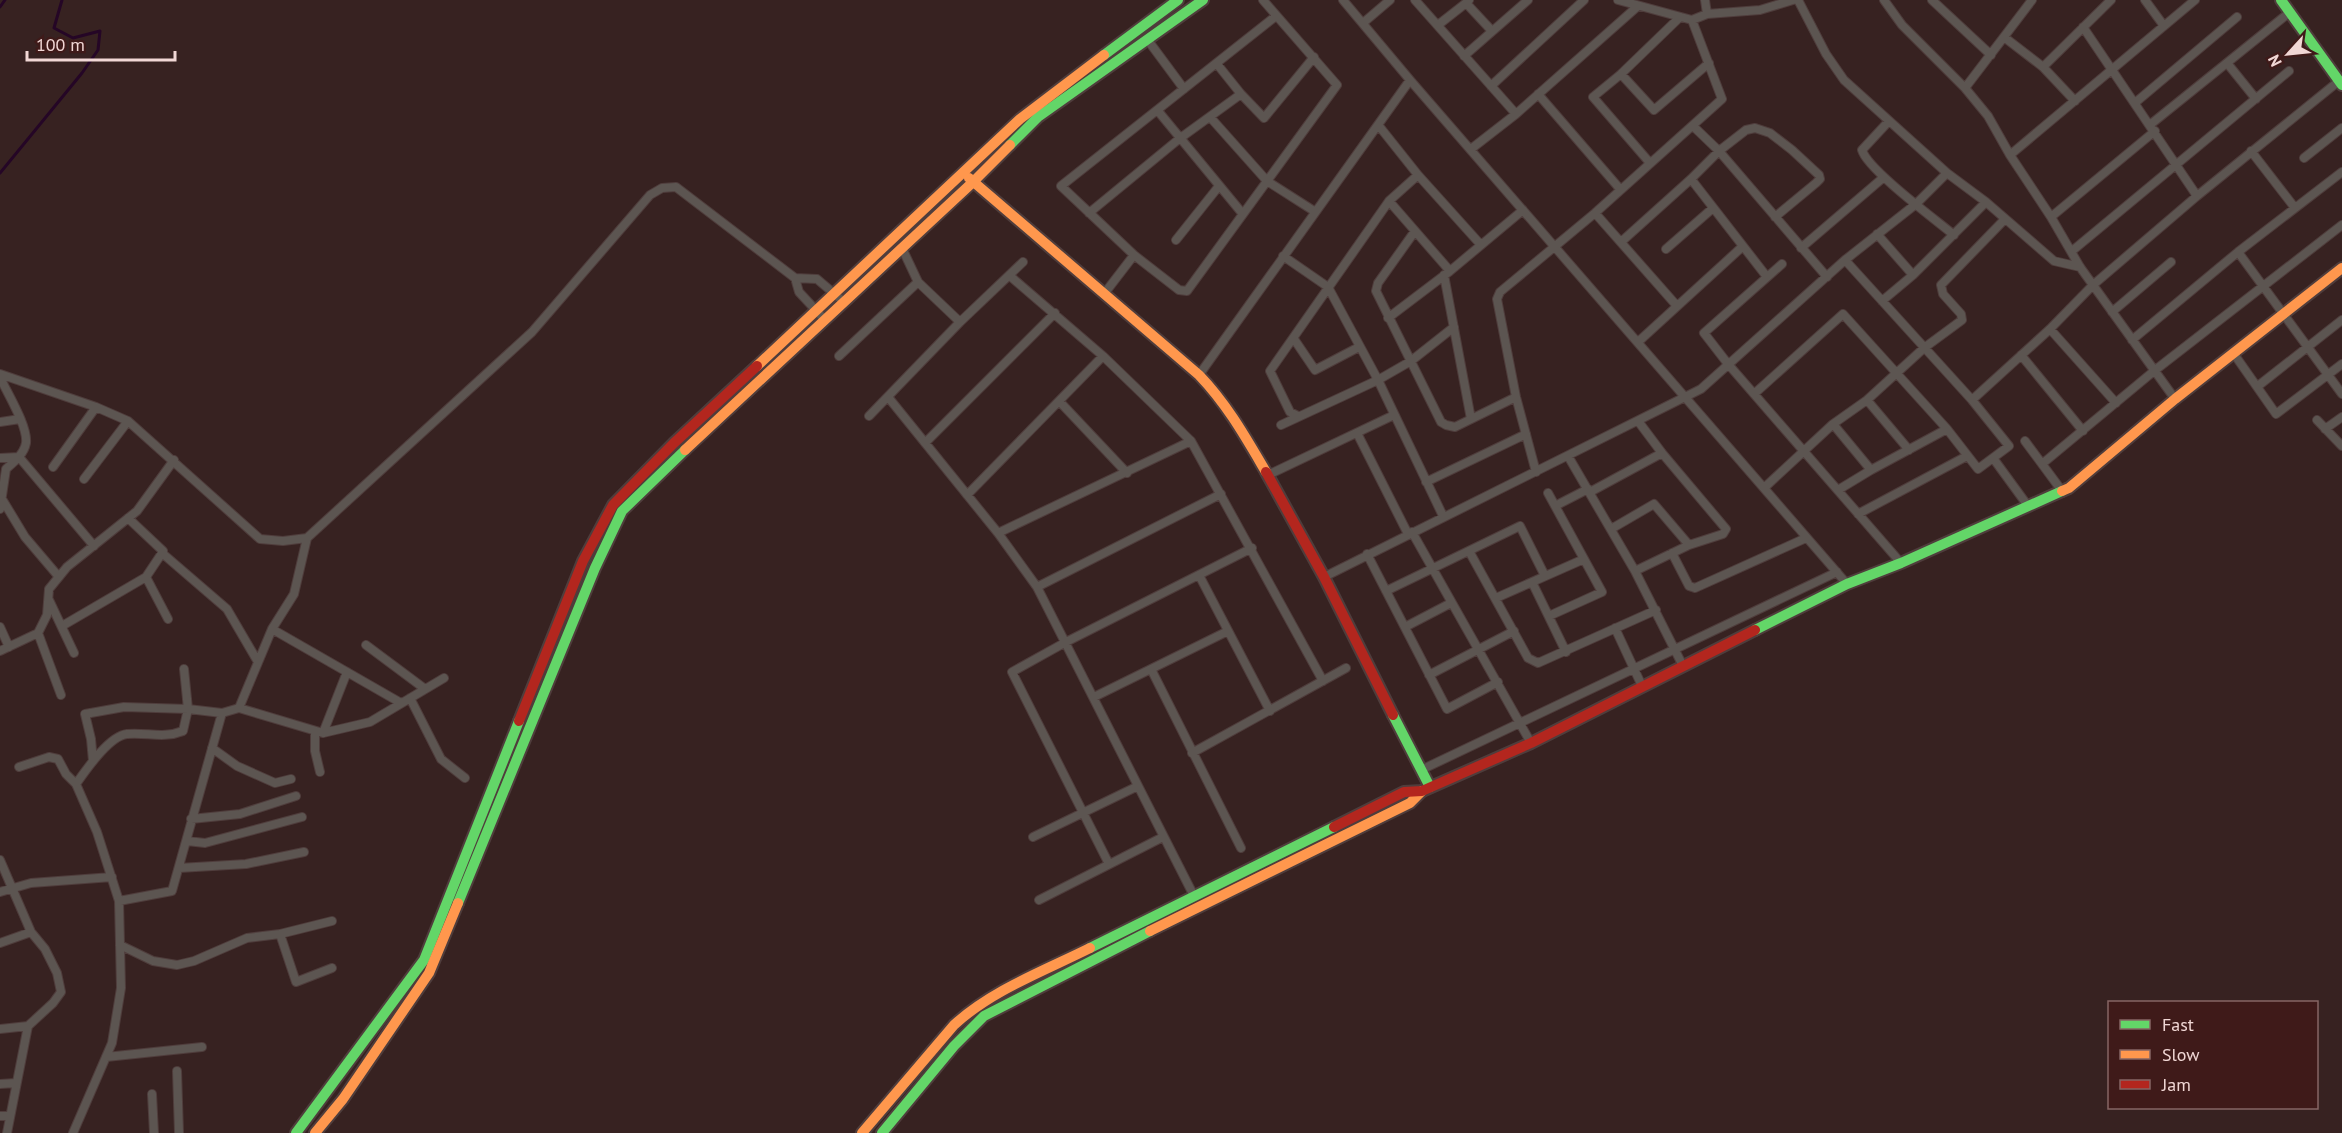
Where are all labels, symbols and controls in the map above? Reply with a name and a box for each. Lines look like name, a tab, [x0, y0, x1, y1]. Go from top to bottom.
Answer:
scale bar	[27, 24, 176, 62]
north arrow	[2258, 24, 2318, 84]
text: 100 m	[36, 33, 85, 56]
text: N	[2263, 52, 2286, 70]
legend	[2108, 1001, 2318, 1109]
text: Fast	[2162, 1013, 2194, 1036]
text: Slow	[2162, 1043, 2200, 1066]
text: Jam	[2161, 1073, 2191, 1096]

